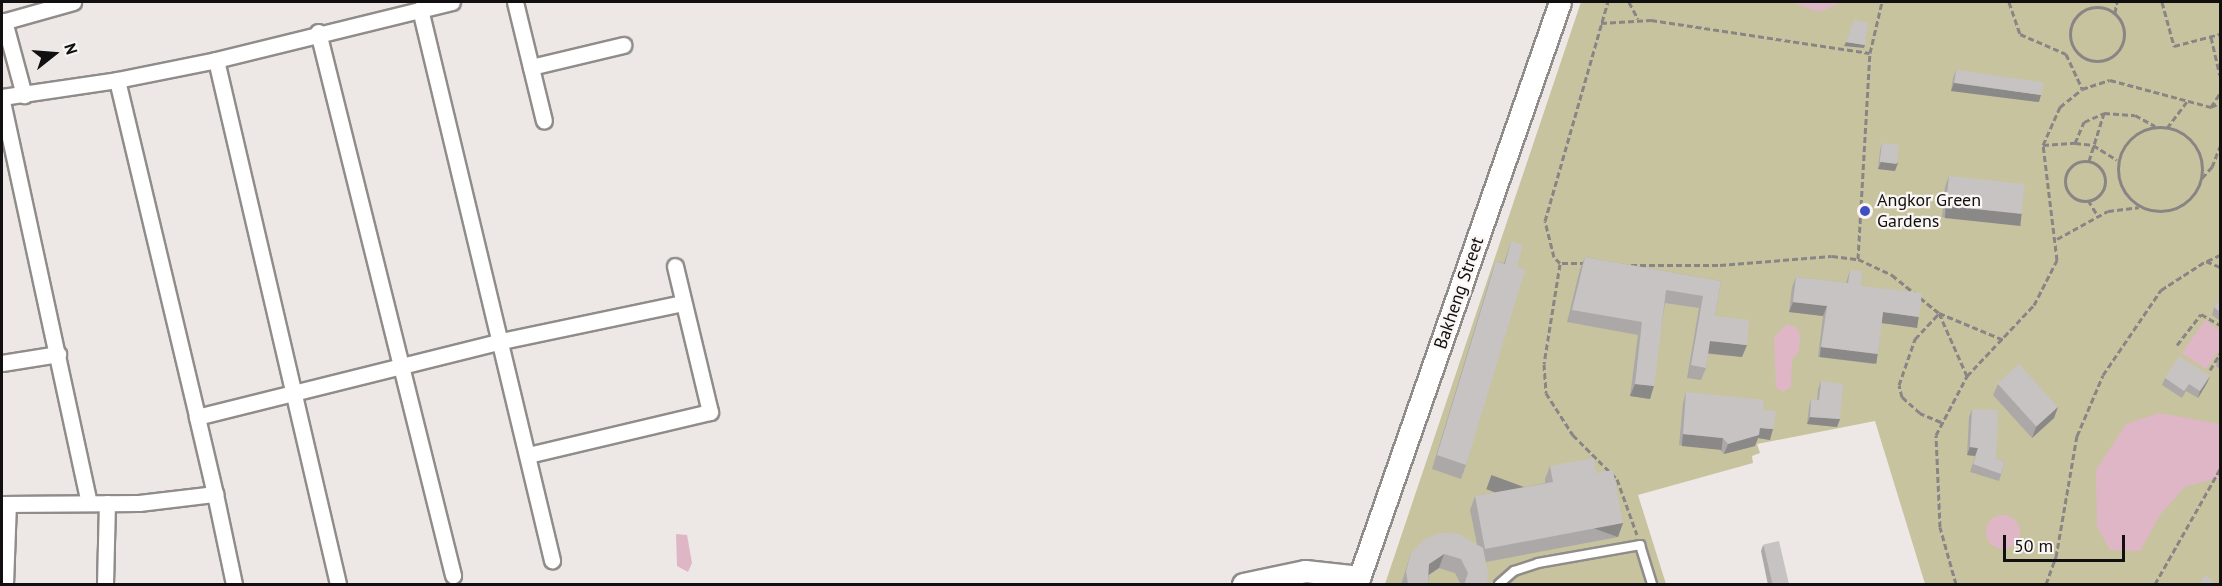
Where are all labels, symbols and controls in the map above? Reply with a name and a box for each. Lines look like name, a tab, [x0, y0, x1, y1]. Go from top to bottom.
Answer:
north arrow	[24, 24, 84, 84]
text: N	[60, 41, 82, 57]
place label: Angkor Green Gardens	[1877, 190, 1981, 232]
marker: Angkor Green Gardens	[1858, 204, 1872, 218]
street label: Bakheng Street	[1430, 234, 1488, 352]
scale bar	[2006, 523, 2128, 561]
text: 50 m	[2014, 534, 2053, 557]

